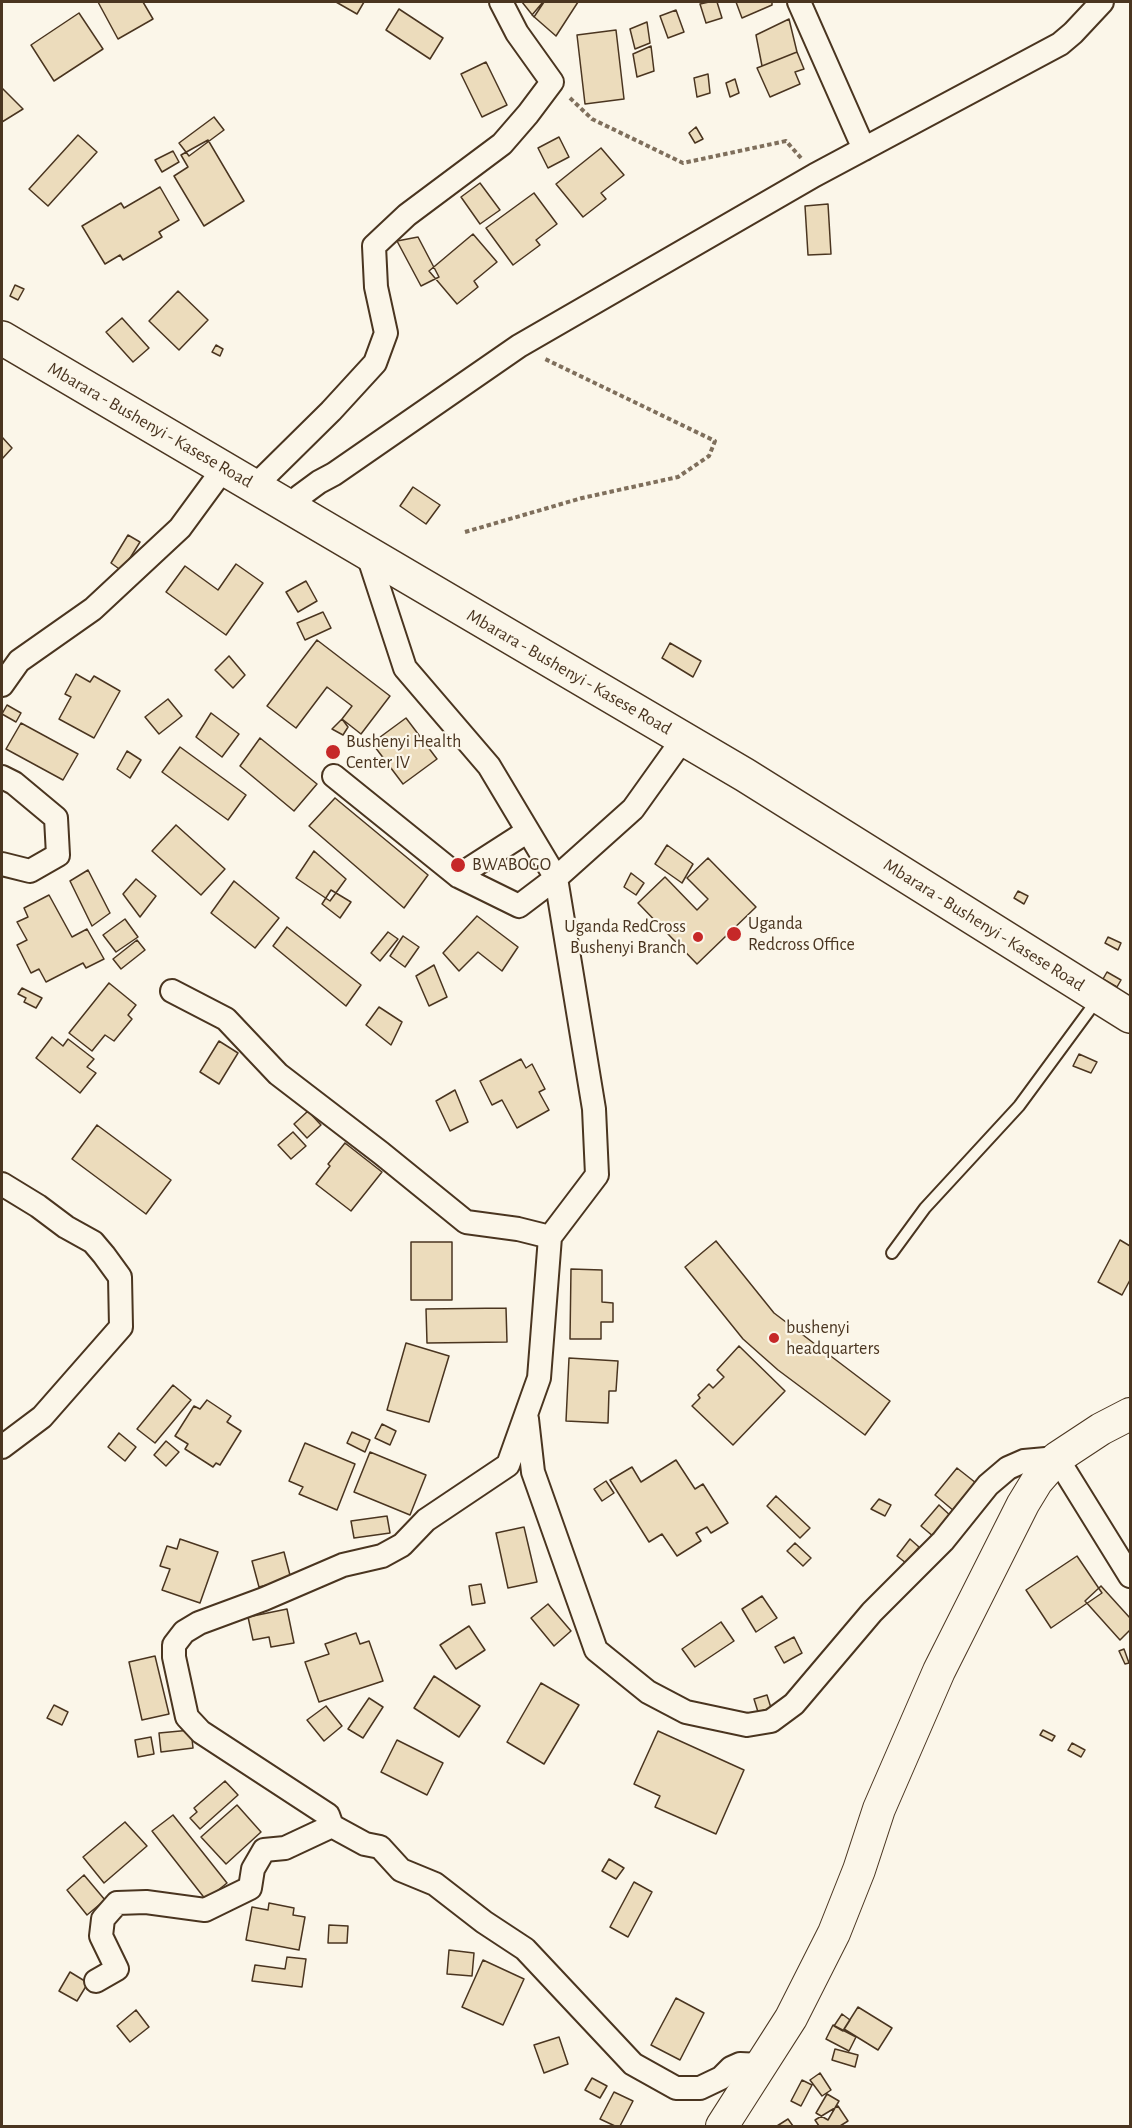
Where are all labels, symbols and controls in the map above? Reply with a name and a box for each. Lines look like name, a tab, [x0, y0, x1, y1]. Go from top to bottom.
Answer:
street label: Mbarara - Bushenyi - Kasese Road	[44, 357, 256, 493]
street label: Mbarara - Bushenyi - Kasese Road	[463, 604, 675, 740]
place label: Bushenyi Health Center IV	[346, 731, 461, 774]
marker: Bushenyi Health Center IV	[324, 743, 342, 761]
place label: BWABOGO	[472, 854, 551, 876]
street label: Mbarara - Bushenyi - Kasese Road	[879, 854, 1089, 996]
marker: BWABOGO	[449, 856, 467, 874]
place label: Uganda Redcross Office	[748, 913, 855, 956]
place label: Uganda RedCross Bushenyi Branch	[564, 916, 686, 958]
marker: Uganda Redcross Office	[725, 925, 743, 943]
marker: Uganda RedCross Bushenyi Branch	[691, 930, 705, 944]
place label: bushenyi headquarters	[786, 1317, 880, 1360]
marker: bushenyi headquarters	[767, 1331, 781, 1345]

